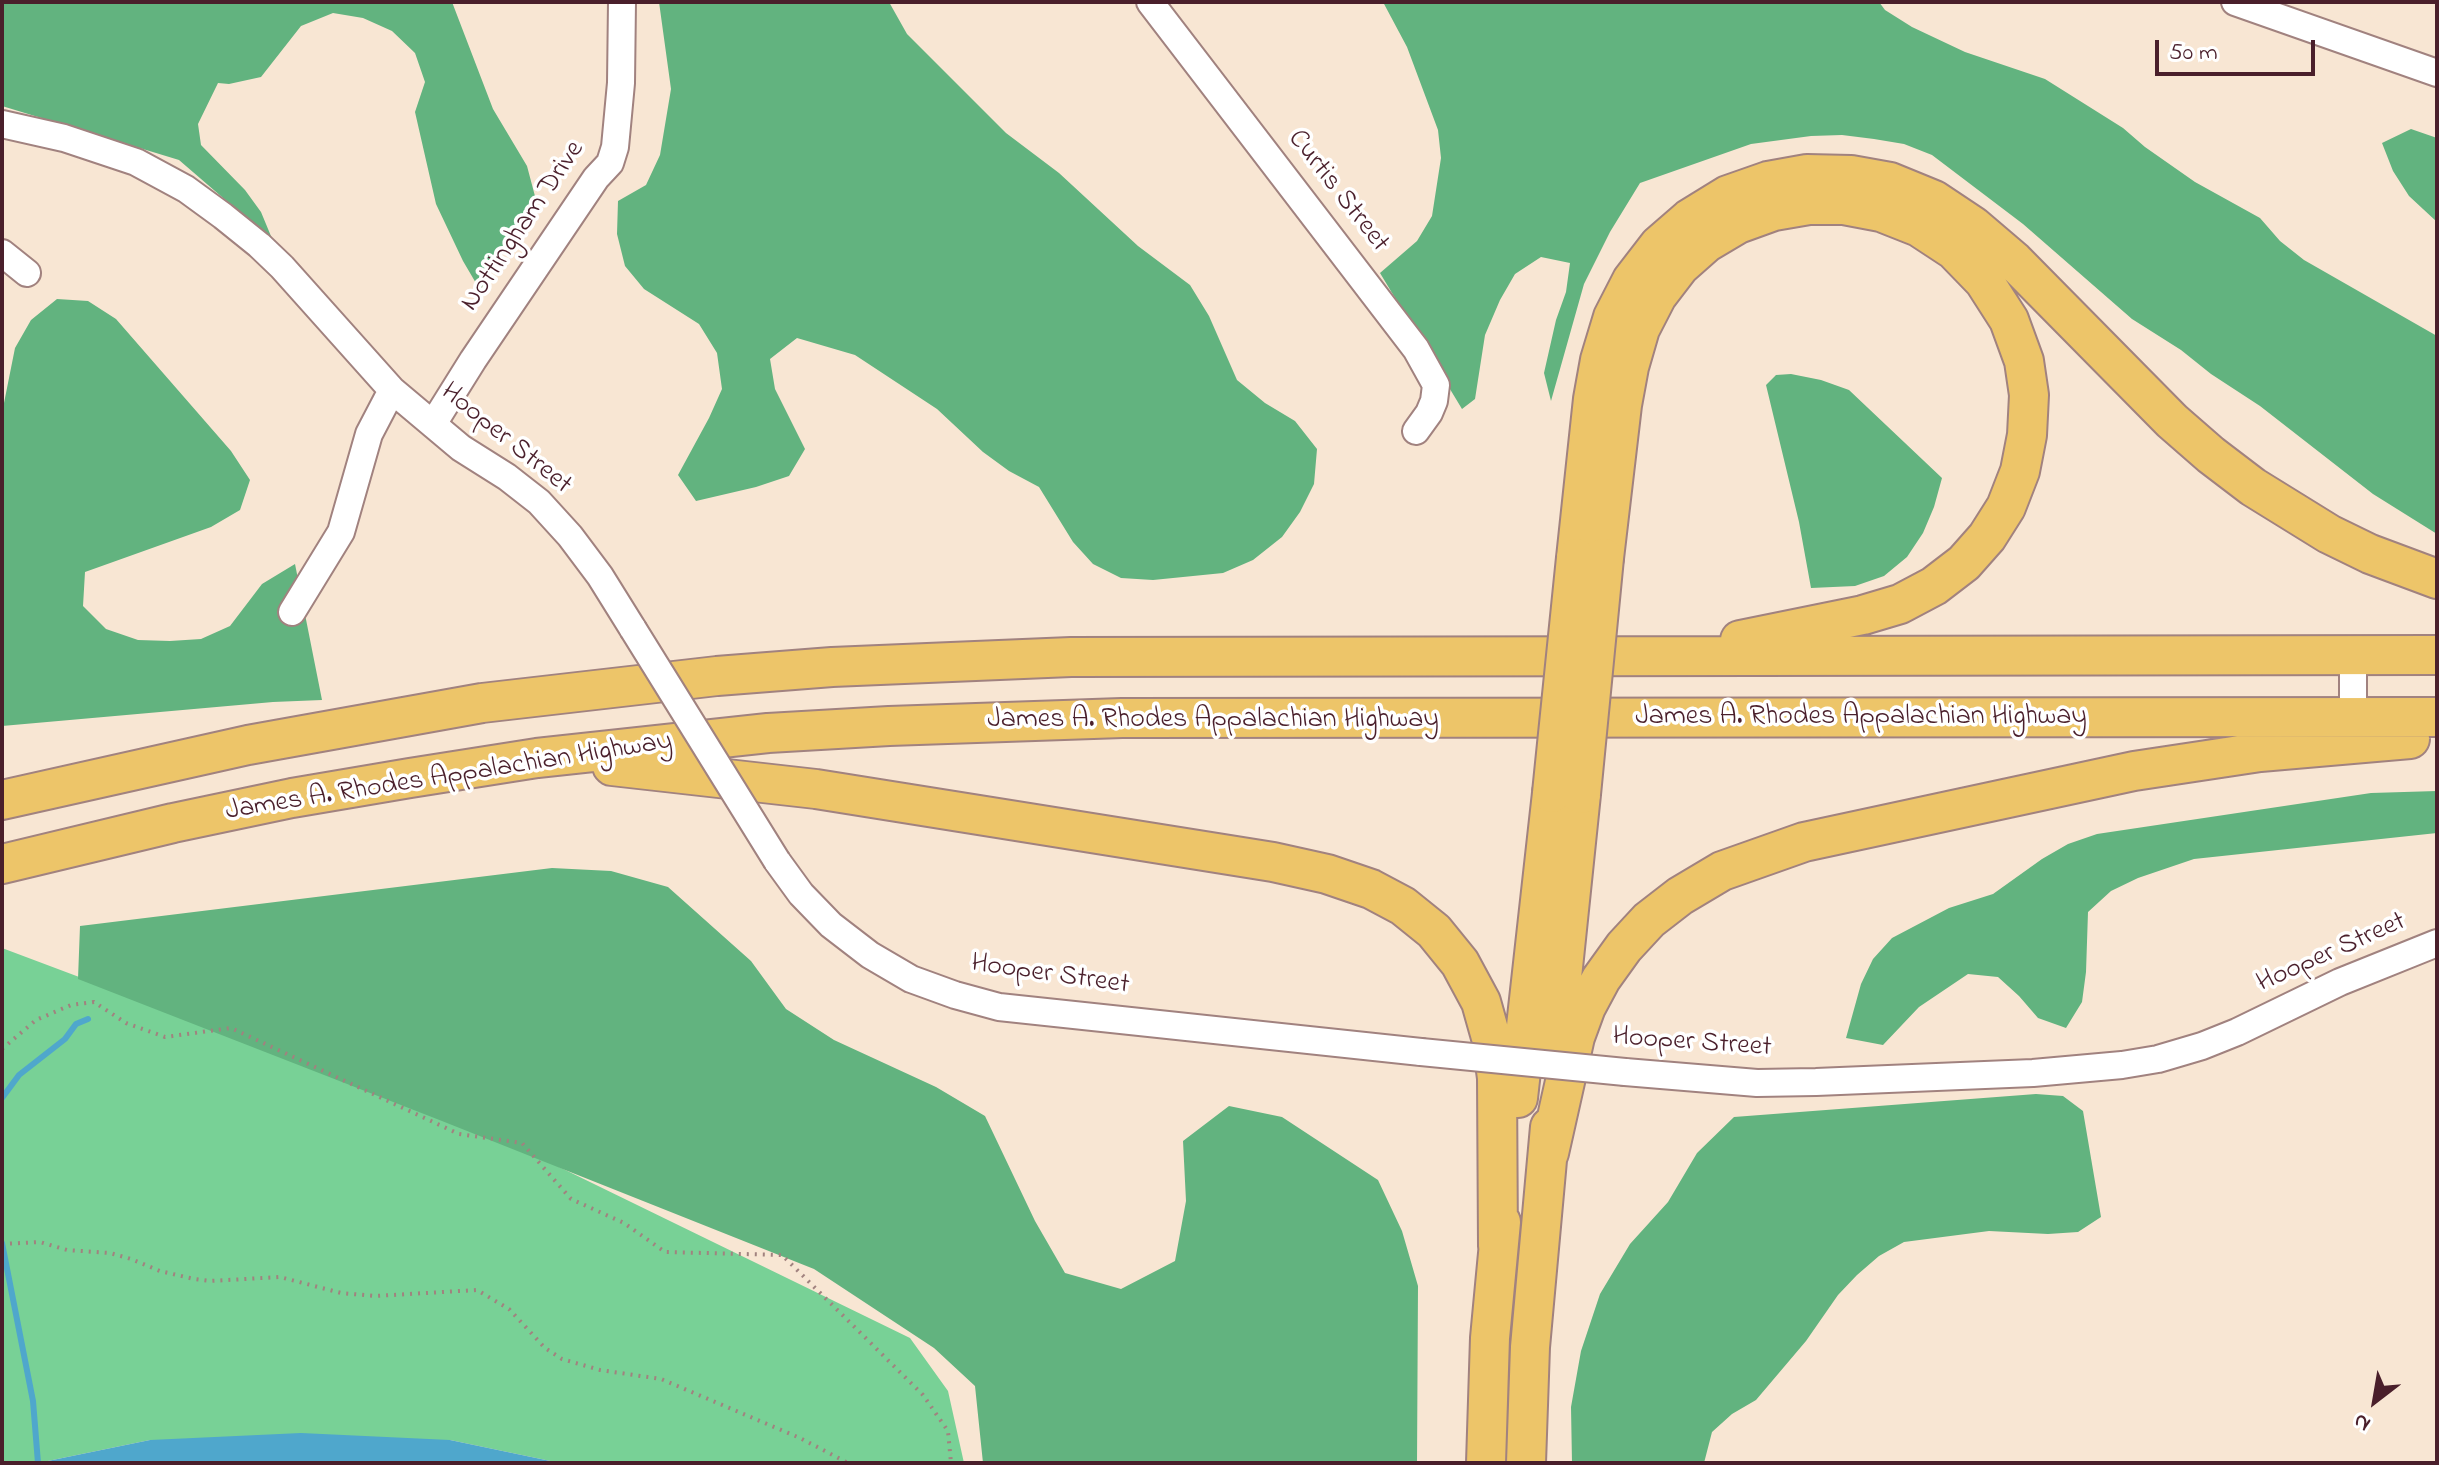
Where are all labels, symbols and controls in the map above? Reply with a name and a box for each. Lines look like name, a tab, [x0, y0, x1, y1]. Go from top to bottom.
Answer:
scale bar	[2159, 24, 2319, 74]
text: 50 m	[2169, 36, 2218, 71]
street label: Curtis Street	[1279, 124, 1395, 260]
street label: Nottingham Drive	[455, 135, 593, 319]
street label: Hooper Street	[432, 377, 578, 503]
street label: James A. Rhodes Appalachian Highway	[1635, 701, 2087, 735]
street label: James A. Rhodes Appalachian Highway	[987, 704, 1439, 738]
street label: James A. Rhodes Appalachian Highway	[223, 726, 675, 830]
street label: Hooper Street	[2252, 906, 2412, 1002]
street label: Hooper Street	[969, 948, 1131, 1004]
street label: Hooper Street	[1611, 1022, 1773, 1066]
north arrow	[2335, 1361, 2415, 1441]
text: N	[2348, 1404, 2377, 1439]

